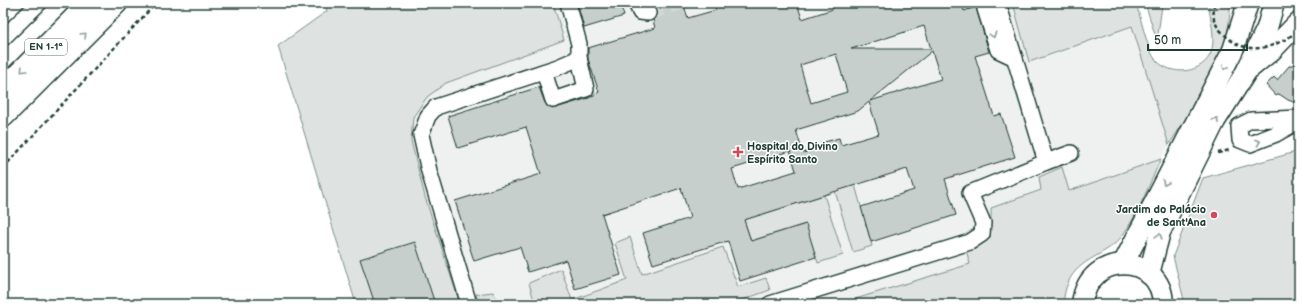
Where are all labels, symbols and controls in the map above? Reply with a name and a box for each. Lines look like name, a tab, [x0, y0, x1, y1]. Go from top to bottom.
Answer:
scale bar	[1148, 26, 1247, 52]
one-way arrow	[79, 32, 87, 40]
one-way arrow	[988, 32, 997, 39]
text: 50 m	[1154, 33, 1181, 48]
road number: EN 1-1ª	[25, 39, 67, 55]
one-way arrow	[1222, 63, 1230, 70]
one-way arrow	[20, 65, 28, 73]
one-way arrow	[1212, 117, 1219, 124]
one-way arrow	[1254, 138, 1261, 146]
place label: Hospital do Divino Espírito Santo	[747, 140, 838, 166]
marker: Hospital do Divino Espírito Santo	[732, 146, 744, 158]
one-way arrow	[1163, 178, 1170, 186]
place label: Jardim do Palácio de Sant'Ana	[1116, 203, 1206, 229]
marker: Jardim do Palácio de Sant'Ana	[1209, 210, 1219, 220]
one-way arrow	[1154, 233, 1163, 240]

